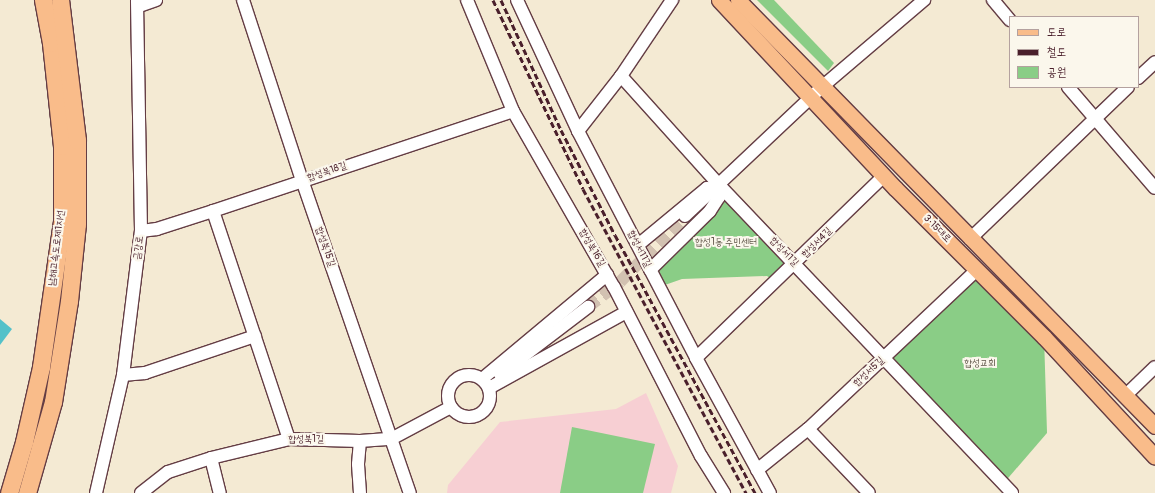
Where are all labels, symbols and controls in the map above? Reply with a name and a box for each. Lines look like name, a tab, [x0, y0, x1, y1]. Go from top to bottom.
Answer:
legend	[1009, 16, 1139, 88]
text: 도로	[1047, 25, 1066, 40]
text: 철도	[1047, 45, 1066, 60]
text: 공원	[1047, 65, 1066, 80]
street label: 합성북18길	[306, 160, 348, 184]
street label: 남해고속도로제1지선	[46, 209, 68, 287]
street label: 3·15대로	[921, 213, 953, 245]
street label: 합성북15길	[313, 225, 337, 269]
street label: 합성서4길	[799, 225, 835, 261]
street label: 합성북16길	[576, 227, 608, 269]
street label: 합성서11길	[625, 228, 653, 270]
street label: 금강로	[132, 235, 146, 261]
street label: 합성서1길	[767, 235, 801, 269]
park label: 합성1동 주민센터	[695, 237, 757, 249]
street label: 합성서5길	[851, 355, 887, 389]
park label: 합성교회	[964, 358, 996, 370]
street label: 합성북1길	[288, 434, 324, 446]

